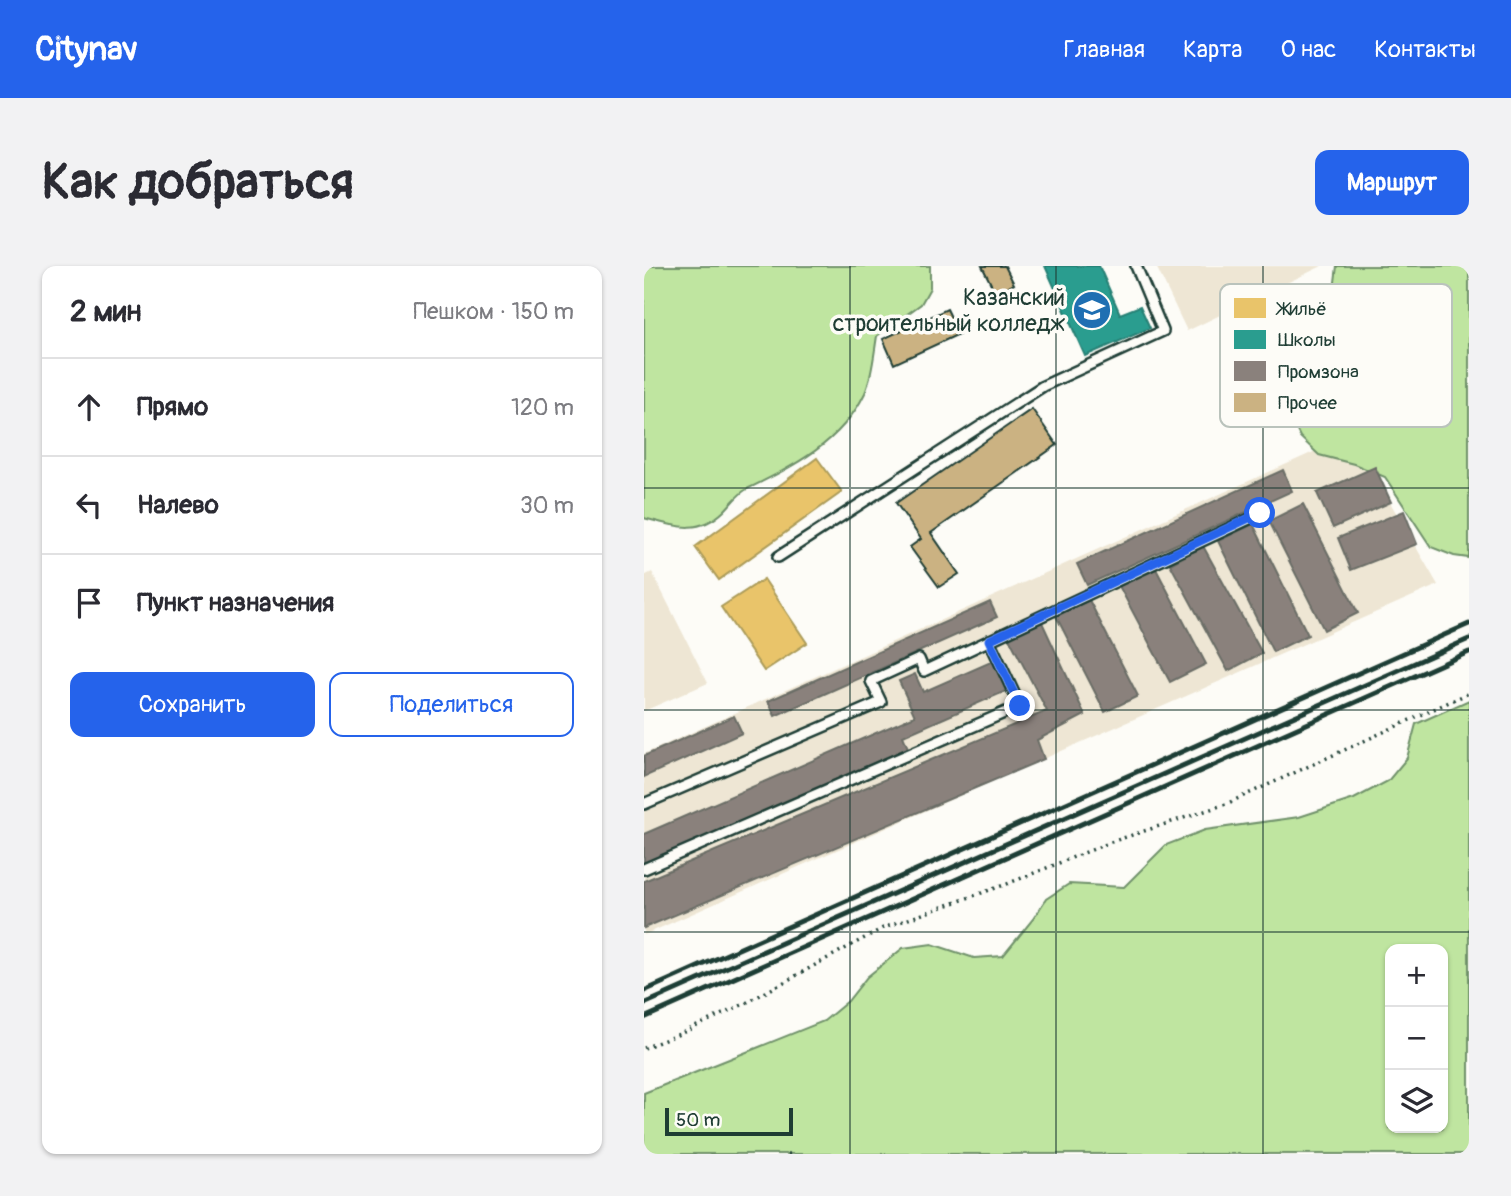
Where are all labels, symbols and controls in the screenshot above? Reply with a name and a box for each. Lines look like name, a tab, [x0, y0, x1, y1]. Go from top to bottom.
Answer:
text: Citynav	[35, 29, 138, 70]
text: Главная	[1064, 35, 1145, 64]
text: Карта	[1183, 35, 1243, 64]
text: О нас	[1281, 35, 1336, 64]
text: Контакты	[1374, 35, 1476, 64]
button: Маршрут	[1315, 150, 1469, 215]
text: Как добраться	[42, 152, 354, 213]
place label: Казанский строительный колледж	[833, 283, 1065, 338]
legend	[1220, 284, 1452, 427]
school or university icon: Казанский строительный колледж	[1071, 289, 1113, 331]
text: 2 мин	[70, 293, 141, 330]
text: Пешком · 150 m	[413, 297, 574, 326]
text: Жильё	[1275, 297, 1327, 321]
text: Школы	[1278, 328, 1336, 352]
text: Промзона	[1278, 360, 1359, 384]
icon: ahead	[70, 388, 108, 426]
text: Прямо	[137, 391, 208, 423]
text: Прочее	[1278, 391, 1338, 415]
text: 120 m	[511, 393, 574, 422]
icon: left	[70, 486, 108, 524]
text: Налево	[137, 489, 219, 521]
text: 30 m	[520, 491, 574, 520]
route start	[1244, 497, 1275, 528]
icon: arrive	[70, 584, 108, 622]
text: Пункт назначения	[137, 587, 334, 619]
button: Сохранить	[70, 672, 315, 737]
button: Поделиться	[329, 672, 574, 737]
route end	[1004, 690, 1035, 721]
map controls	[1385, 944, 1448, 1133]
button: +	[1385, 944, 1448, 1007]
button: −	[1385, 1007, 1448, 1070]
button: layers	[1385, 1070, 1448, 1133]
scale bar	[665, 1105, 793, 1137]
text: 50 m	[676, 1108, 720, 1132]

